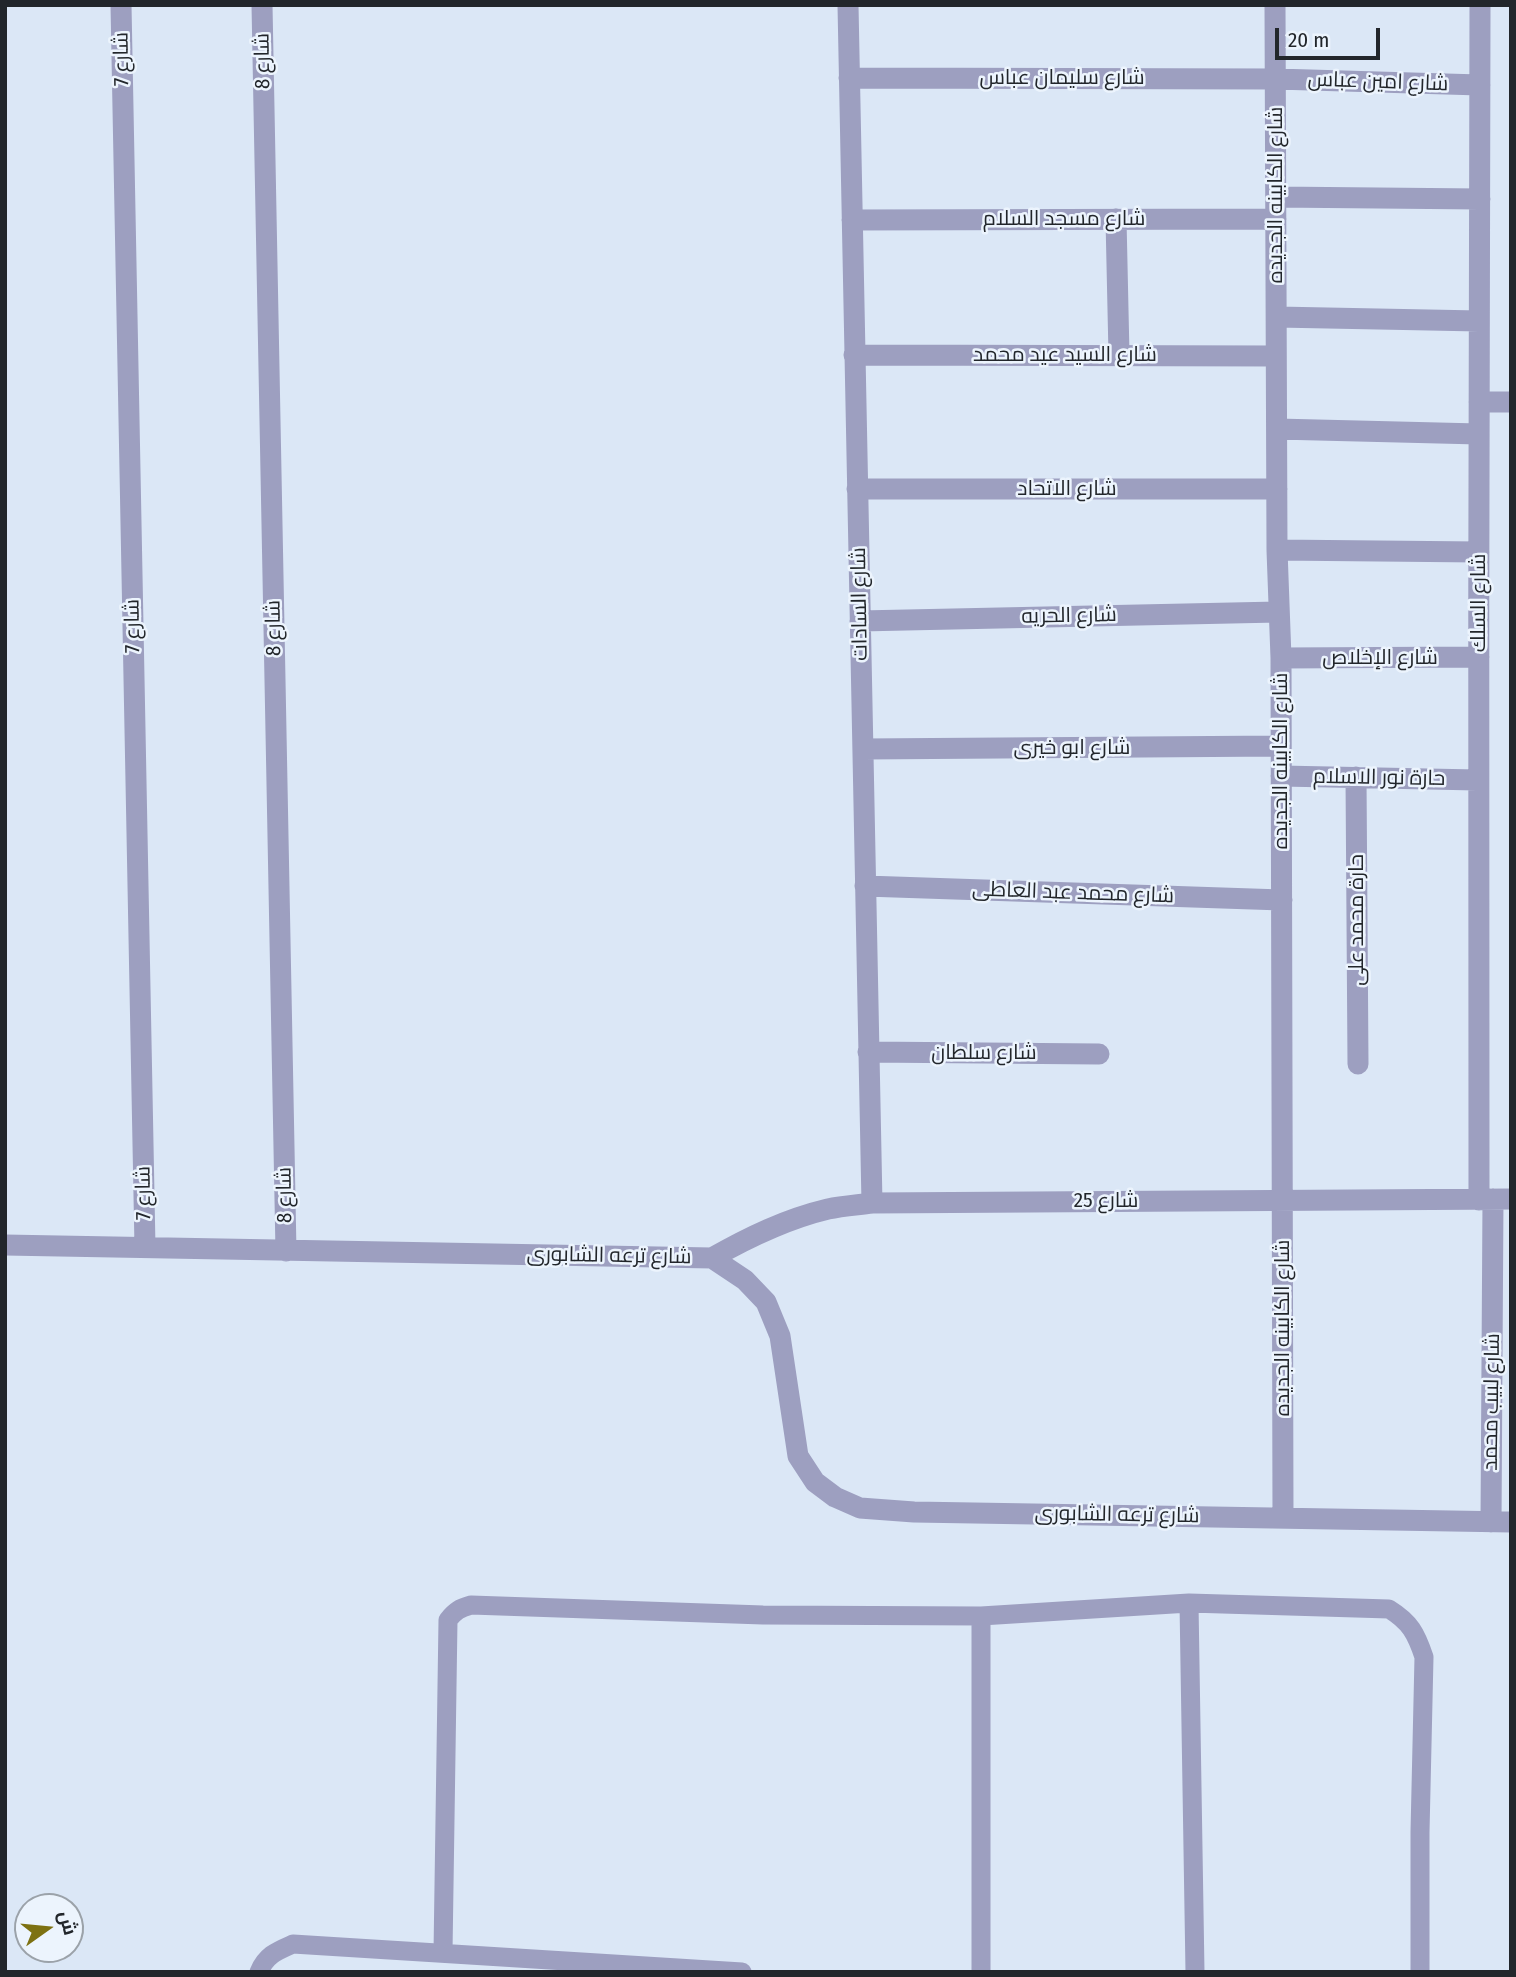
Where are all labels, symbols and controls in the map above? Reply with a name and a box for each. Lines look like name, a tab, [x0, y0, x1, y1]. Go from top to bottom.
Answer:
scale bar	[1278, 14, 1383, 58]
text: 20 m	[1288, 27, 1329, 53]
street label: شارع 7	[109, 32, 135, 86]
street label: شارع 8	[250, 33, 276, 89]
street label: شارع سليمان عباس	[979, 65, 1145, 91]
street label: شارع امين عباس	[1307, 67, 1449, 97]
street label: شارع الكابينه الجديده	[1263, 107, 1289, 283]
street label: شارع مسجد السلام	[983, 206, 1145, 232]
street label: شارع السيد عيد محمد	[973, 342, 1157, 368]
street label: شارع الاتحاد	[1017, 476, 1117, 502]
street label: شارع السادات	[846, 547, 874, 661]
street label: شارع السلك	[1466, 554, 1492, 652]
street label: شارع 7	[120, 599, 146, 653]
street label: شارع 8	[261, 600, 287, 656]
street label: شارع الحريه	[1021, 603, 1117, 629]
street label: شارع الإخلاص	[1322, 645, 1438, 671]
street label: شارع الكابينه الجديده	[1268, 673, 1294, 849]
street label: شارع ابو خيرى	[1014, 735, 1130, 761]
street label: حارة نور الاسلام	[1313, 764, 1445, 792]
street label: حارة محمد على	[1344, 854, 1370, 986]
street label: شارع محمد عبد العاطى	[972, 877, 1174, 909]
street label: شارع سلطان	[931, 1040, 1037, 1066]
street label: شارع 7	[131, 1166, 157, 1220]
street label: شارع 8	[272, 1167, 298, 1223]
street label: شارع 25	[1074, 1188, 1138, 1214]
street label: شارع الكابينه الجديده	[1270, 1240, 1296, 1416]
street label: شارع ترعه الشابورى	[526, 1242, 692, 1270]
street label: شارع لبيب محمد	[1478, 1333, 1506, 1471]
street label: شارع ترعه الشابورى	[1034, 1501, 1200, 1529]
north arrow	[14, 1893, 84, 1963]
text: ش	[54, 1908, 82, 1938]

